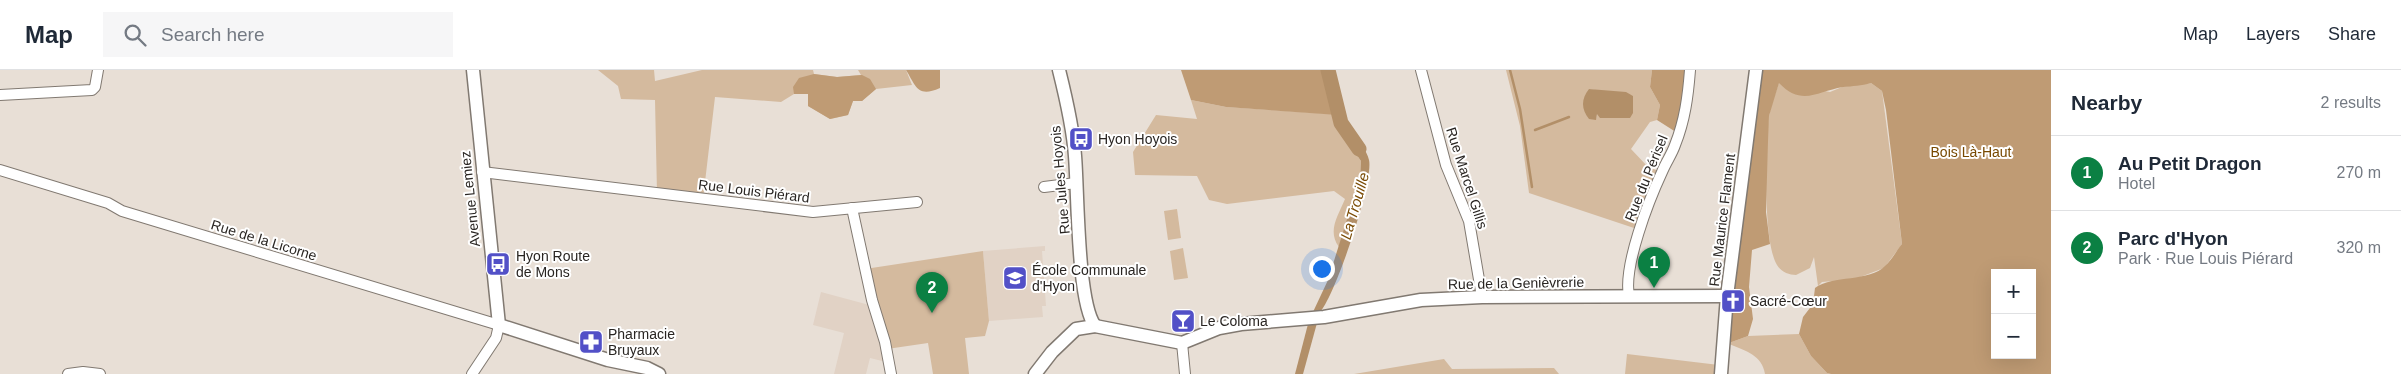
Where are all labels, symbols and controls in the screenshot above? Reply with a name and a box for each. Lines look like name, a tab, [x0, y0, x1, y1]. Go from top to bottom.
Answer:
search box	[103, 12, 453, 57]
text: Map	[25, 21, 73, 48]
icon: search	[121, 21, 149, 49]
text: Search here	[161, 24, 265, 45]
text: Map	[2183, 24, 2218, 44]
text: Layers	[2246, 24, 2300, 44]
text: Share	[2328, 24, 2376, 44]
text: Nearby	[2071, 91, 2142, 114]
text: 2 results	[2321, 94, 2381, 111]
street label: Rue Jules Hoyois	[1047, 125, 1073, 235]
street label: Rue Marcel Gillis	[1443, 125, 1491, 231]
bus stop icon: Hyon Hoyois	[1068, 126, 1094, 152]
place label: Hyon Hoyois	[1098, 131, 1177, 147]
street label: Rue du Périsel	[1621, 132, 1671, 224]
park label: Bois Là-Haut	[1931, 144, 2012, 160]
street label: Avenue Lemiez	[457, 150, 483, 248]
street label: Rue Maurice Flament	[1706, 153, 1738, 287]
text: Au Petit Dragon	[2118, 153, 2262, 174]
text: 1	[2083, 164, 2091, 181]
text: 270 m	[2337, 164, 2381, 181]
water label: La Trouille	[1337, 170, 1372, 241]
text: Hotel	[2118, 175, 2155, 192]
street label: Rue Louis Piérard	[697, 176, 811, 206]
street label: Rue de la Licorne	[209, 216, 319, 264]
text: Parc d'Hyon	[2118, 228, 2228, 249]
text: 2	[2083, 239, 2091, 256]
text: 320 m	[2337, 239, 2381, 256]
pin: 1	[1638, 247, 1670, 288]
place label: Hyon Route de Mons	[516, 248, 590, 280]
text: Park · Rue Louis Piérard	[2118, 250, 2293, 267]
bus stop icon: Hyon Route de Mons	[485, 251, 511, 277]
your location	[1309, 256, 1335, 282]
place label: École Communale d'Hyon	[1032, 262, 1147, 294]
school or university icon: École Communale d'Hyon	[1002, 265, 1028, 291]
map controls	[1991, 269, 2036, 359]
button: +	[1991, 269, 2036, 314]
pin: 2	[916, 272, 948, 313]
street label: Rue de la Genièvrerie	[1448, 274, 1584, 292]
church icon: Sacré-Cœur	[1720, 288, 1746, 314]
place label: Sacré-Cœur	[1750, 293, 1827, 309]
bar icon: Le Coloma	[1170, 308, 1196, 334]
place label: Le Coloma	[1200, 313, 1268, 329]
button: −	[1991, 314, 2036, 359]
place label: Pharmacie Bruyaux	[608, 326, 675, 358]
pharmacy icon: Pharmacie Bruyaux	[578, 329, 604, 355]

